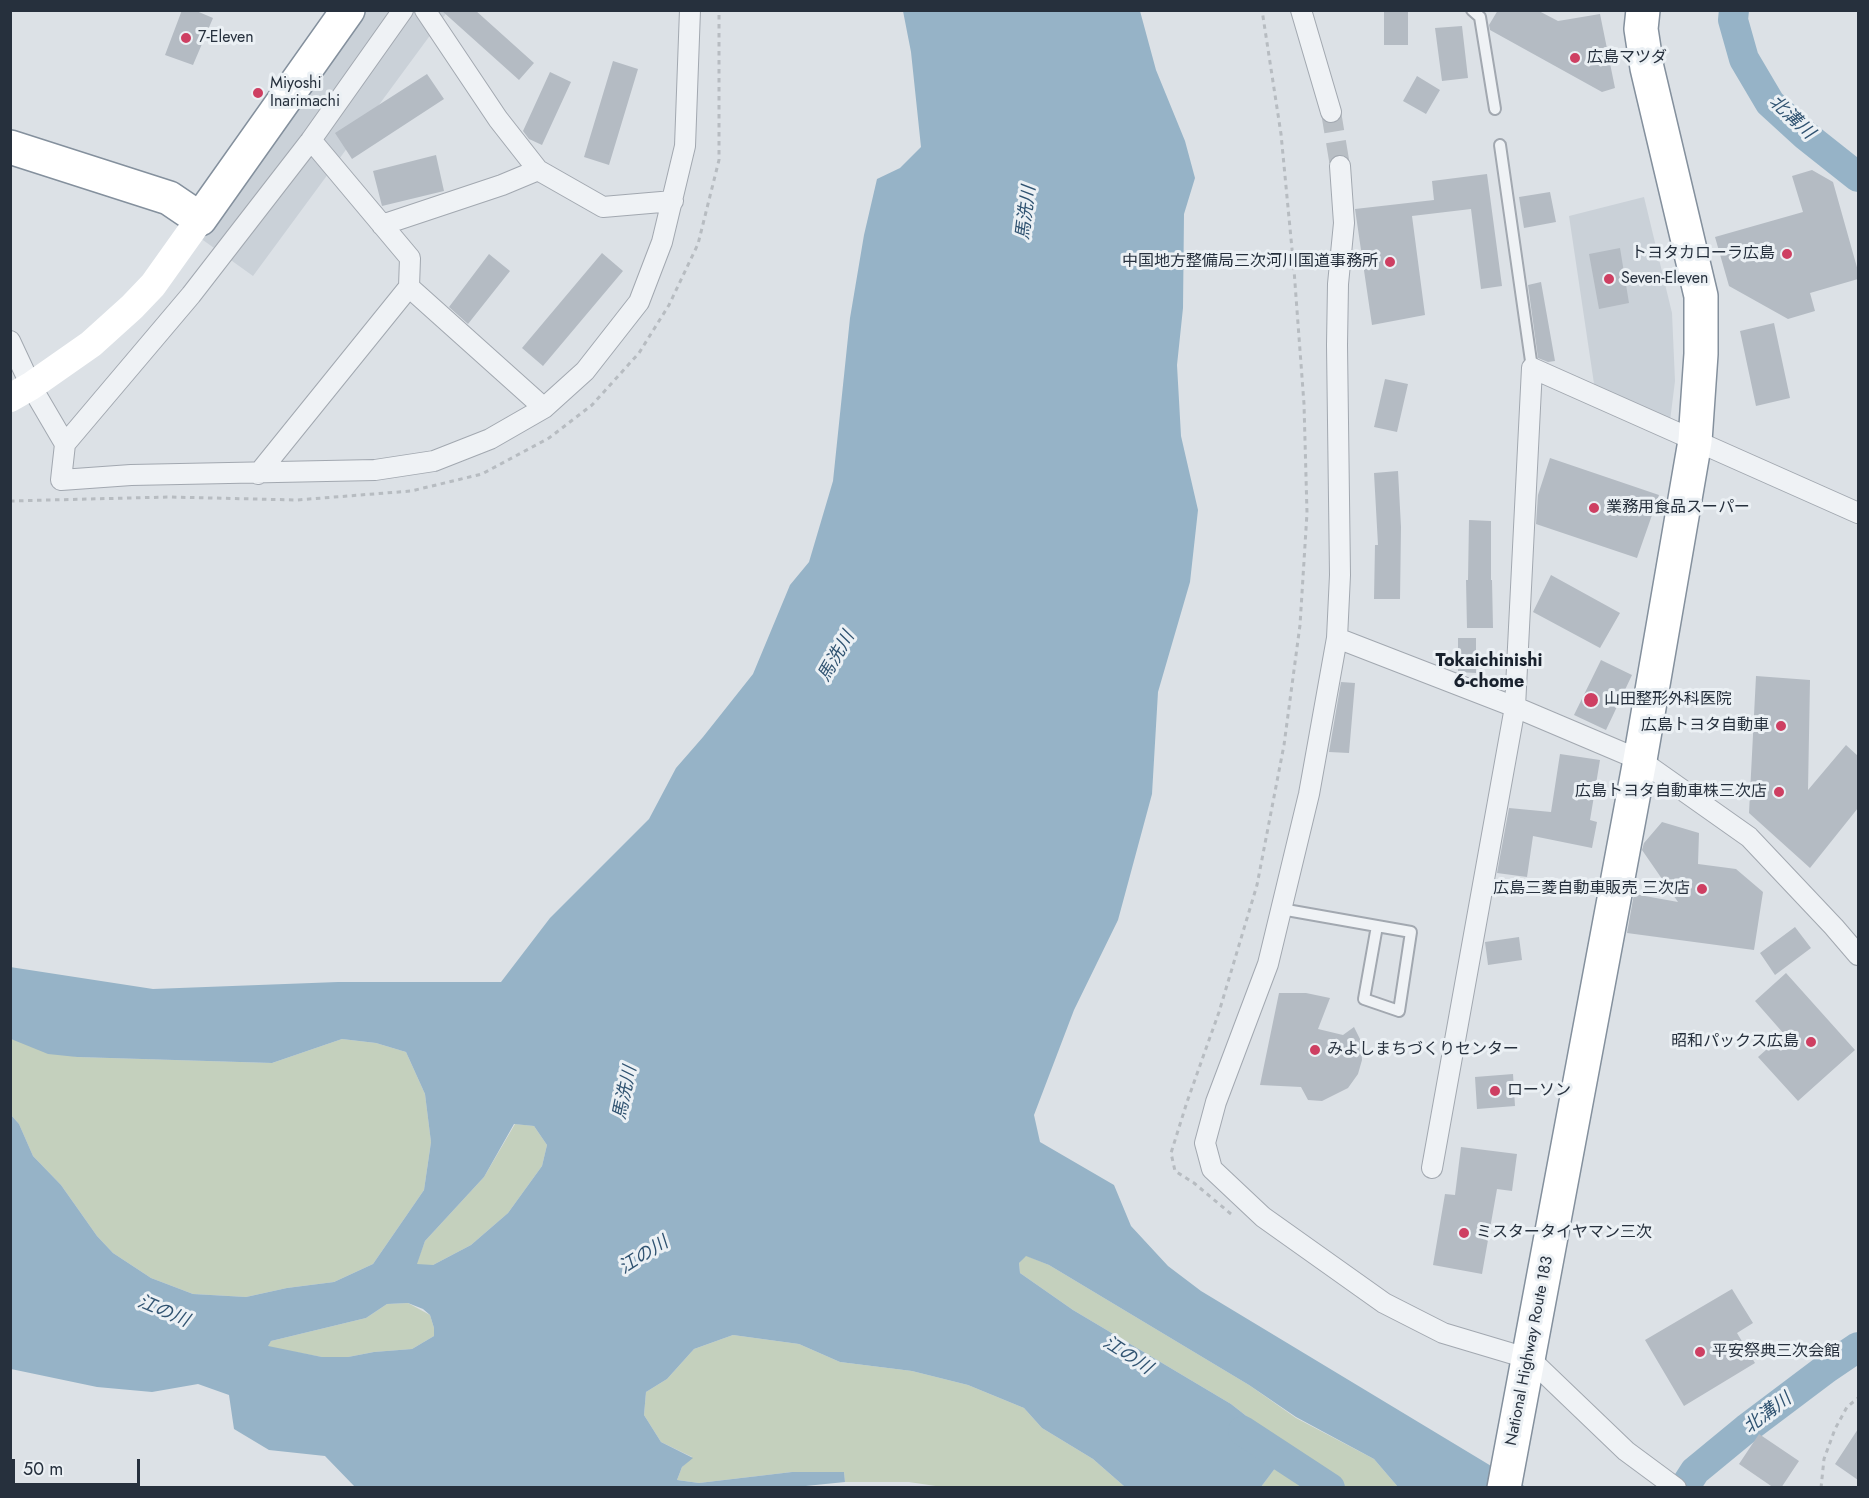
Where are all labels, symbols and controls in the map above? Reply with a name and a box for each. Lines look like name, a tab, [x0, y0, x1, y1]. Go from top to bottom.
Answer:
place label: 7-Eleven	[198, 28, 254, 48]
marker: 7-Eleven	[179, 31, 193, 45]
place label: 広島マツダ	[1587, 48, 1667, 68]
marker: 広島マツダ	[1568, 51, 1582, 65]
place label: Miyoshi Inarimachi	[270, 74, 340, 112]
marker: Miyoshi Inarimachi	[251, 86, 265, 100]
water label: 北溝川	[1764, 92, 1818, 144]
water label: 馬洗川	[1013, 185, 1041, 241]
place label: トヨタカローラ広島	[1631, 244, 1775, 264]
marker: トヨタカローラ広島	[1780, 247, 1794, 261]
place label: 中国地方整備局三次河川国道事務所	[1122, 252, 1378, 272]
marker: 中国地方整備局三次河川国道事務所	[1383, 255, 1397, 269]
place label: Seven-Eleven	[1621, 269, 1708, 289]
marker: Seven-Eleven	[1602, 272, 1616, 286]
place label: 業務用食品スーパー	[1606, 498, 1750, 518]
marker: 業務用食品スーパー	[1587, 501, 1601, 515]
water label: 馬洗川	[814, 628, 860, 686]
district label: Tokaichinishi 6-chome	[1436, 651, 1542, 694]
place label: 山田整形外科医院	[1604, 690, 1732, 710]
marker: 山田整形外科医院	[1582, 691, 1600, 709]
place label: 広島トヨタ自動車	[1641, 716, 1769, 736]
marker: 広島トヨタ自動車	[1774, 719, 1788, 733]
place label: 広島トヨタ自動車株三次店	[1575, 782, 1767, 802]
marker: 広島トヨタ自動車株三次店	[1772, 785, 1786, 799]
place label: 広島三菱自動車販売 三次店	[1493, 879, 1690, 899]
marker: 広島三菱自動車販売 三次店	[1695, 882, 1709, 896]
place label: 昭和パックス広島	[1671, 1032, 1799, 1052]
marker: 昭和パックス広島	[1804, 1035, 1818, 1049]
place label: みよしまちづくりセンター	[1327, 1040, 1519, 1060]
marker: みよしまちづくりセンター	[1308, 1043, 1322, 1057]
water label: 馬洗川	[610, 1064, 642, 1122]
place label: ローソン	[1507, 1081, 1571, 1101]
marker: ローソン	[1488, 1084, 1502, 1098]
place label: ミスタータイヤマン三次	[1476, 1223, 1652, 1243]
marker: ミスタータイヤマン三次	[1457, 1226, 1471, 1240]
water label: 江の川	[615, 1233, 673, 1279]
street label: National Highway Route 183	[1502, 1255, 1558, 1447]
water label: 江の川	[134, 1292, 192, 1332]
water label: 江の川	[1098, 1332, 1156, 1380]
place label: 平安祭典三次会館	[1712, 1342, 1840, 1362]
marker: 平安祭典三次会館	[1693, 1345, 1707, 1359]
water label: 北溝川	[1740, 1389, 1796, 1439]
scale bar	[15, 1447, 142, 1485]
text: 50 m	[23, 1456, 63, 1482]

